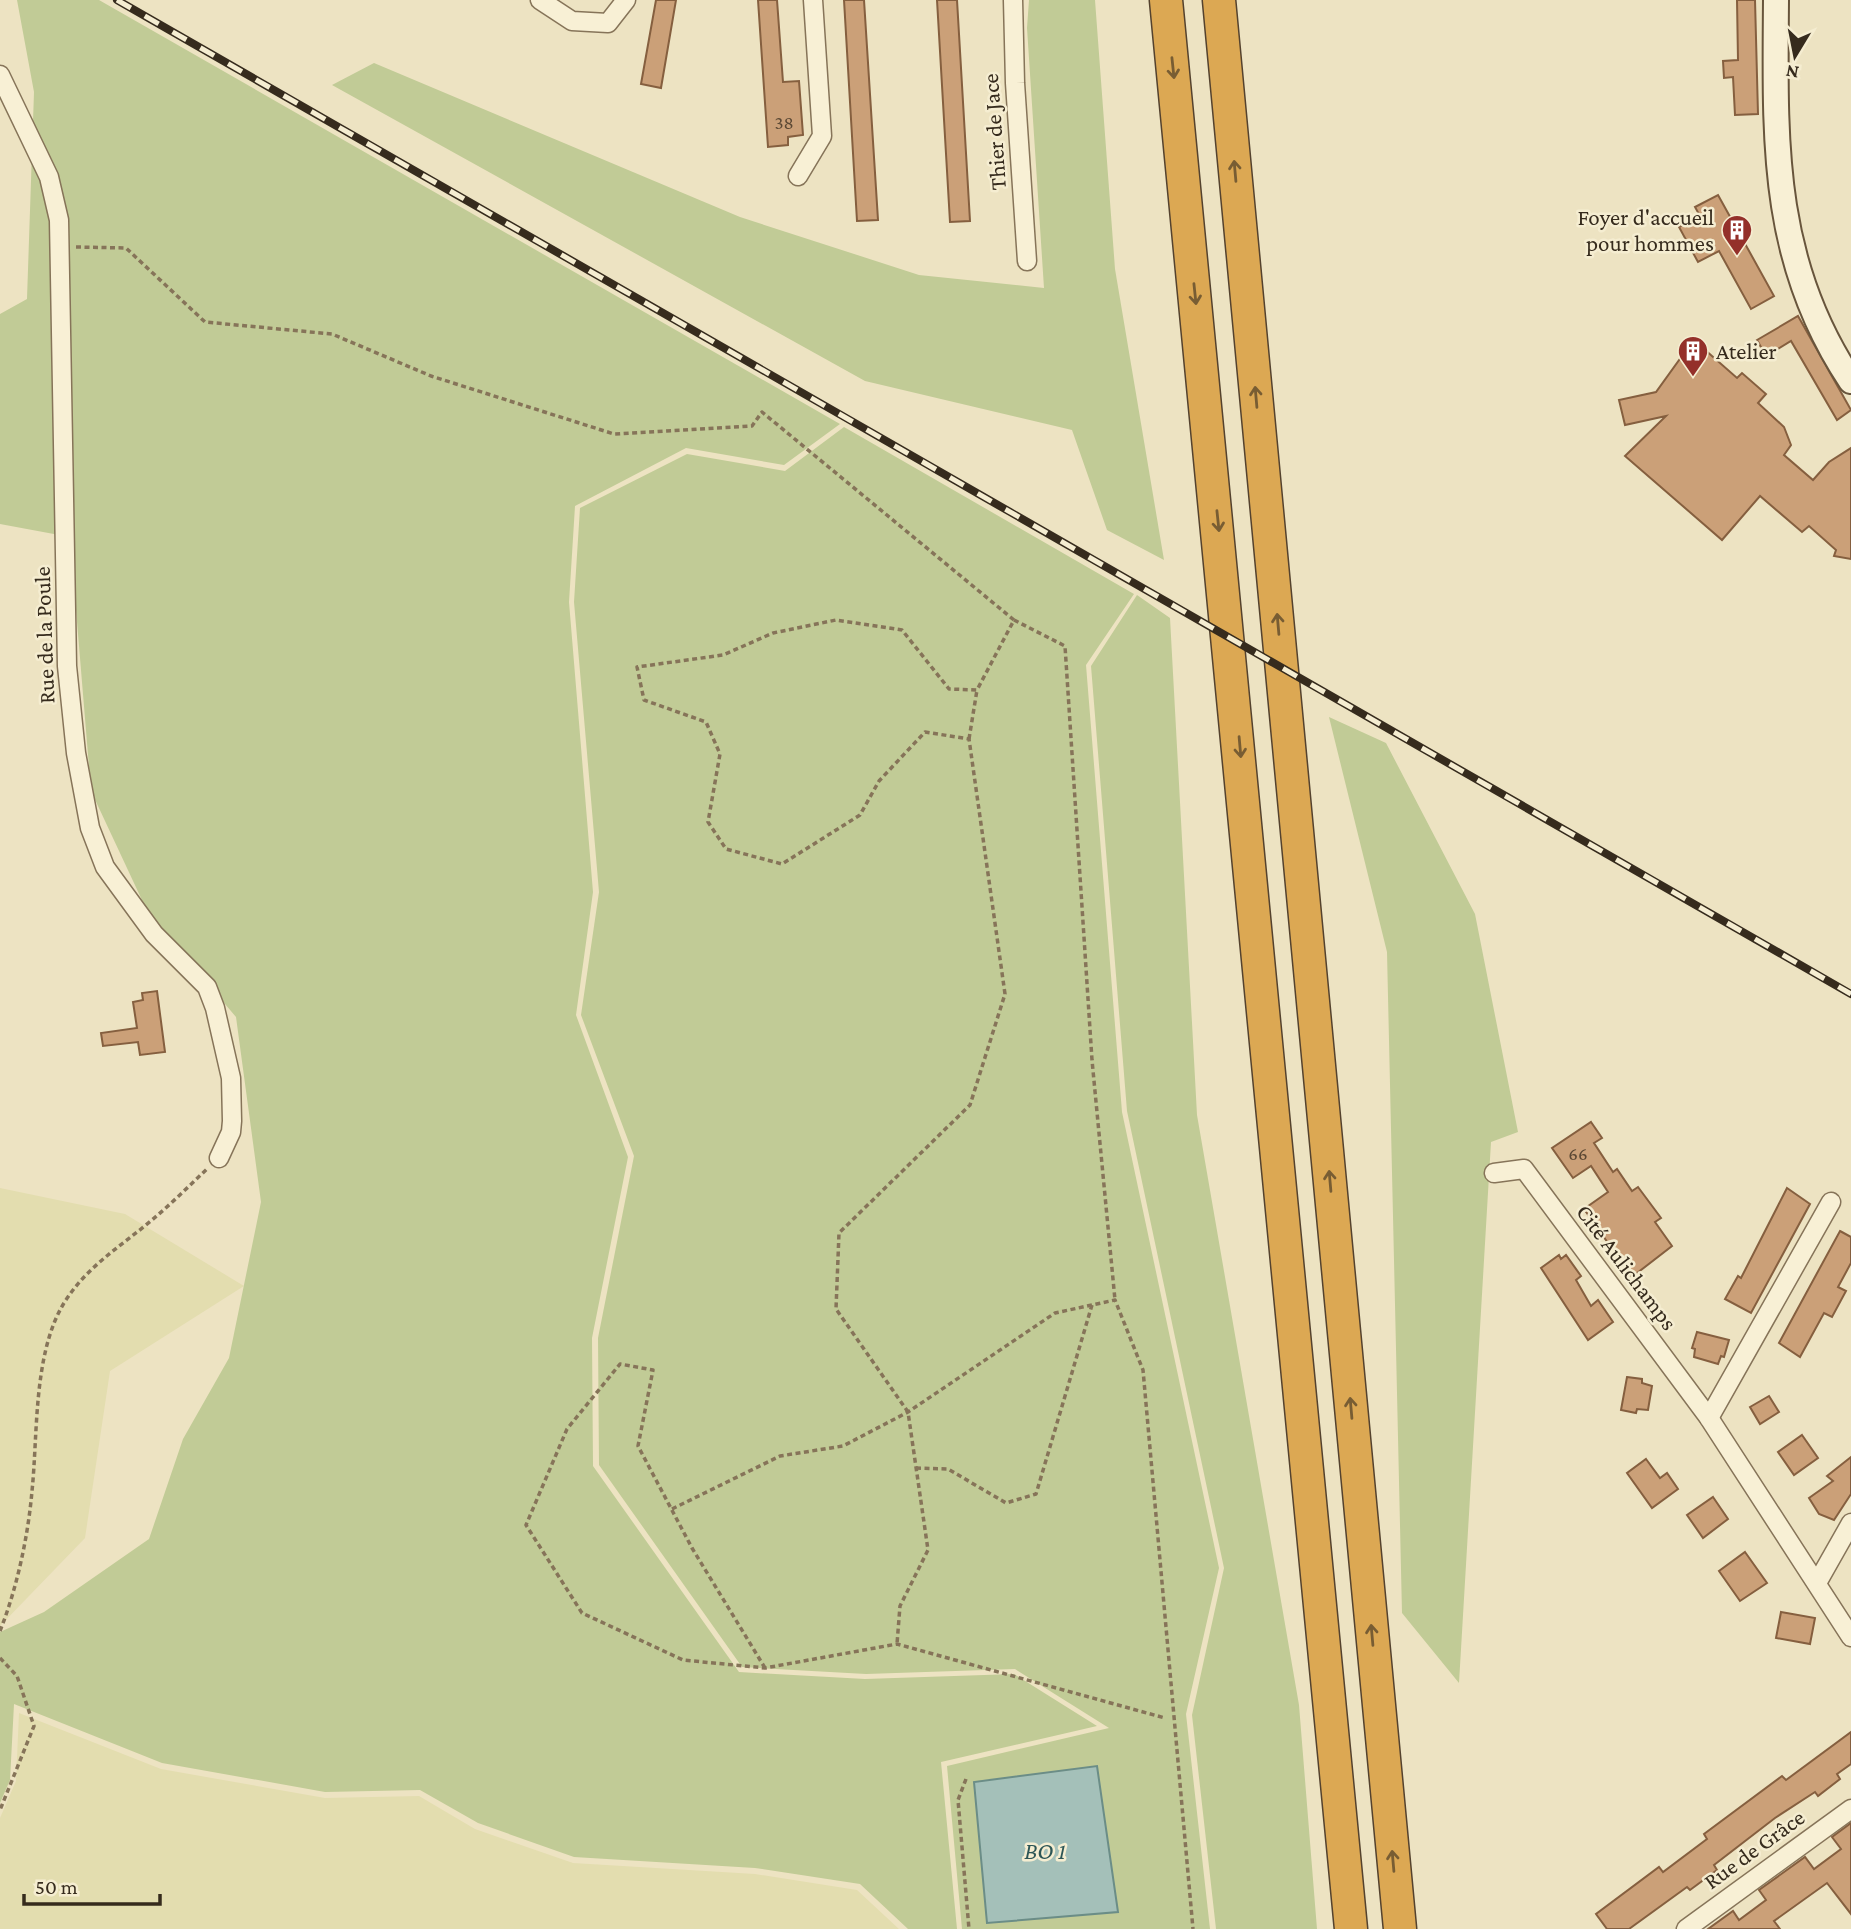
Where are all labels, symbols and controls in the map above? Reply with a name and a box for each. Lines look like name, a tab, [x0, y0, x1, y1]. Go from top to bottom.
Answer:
north arrow	[1760, 21, 1830, 91]
one-way arrow	[1167, 56, 1180, 79]
text: N	[1784, 61, 1800, 84]
street label: Thier de Jace	[977, 73, 1011, 191]
house number: 38	[774, 112, 794, 133]
one-way arrow	[1228, 160, 1241, 182]
place label: Foyer d'accueil pour hommes	[1577, 204, 1714, 256]
building icon: Foyer d'accueil pour hommes	[1720, 213, 1754, 257]
one-way arrow	[1189, 282, 1202, 305]
building icon: Atelier	[1676, 334, 1710, 378]
place label: Atelier	[1716, 338, 1777, 364]
one-way arrow	[1250, 386, 1263, 409]
one-way arrow	[1212, 509, 1225, 532]
street label: Rue de la Poule	[29, 566, 59, 704]
one-way arrow	[1271, 613, 1284, 635]
one-way arrow	[1234, 735, 1247, 758]
house number: 66	[1568, 1143, 1588, 1164]
one-way arrow	[1323, 1171, 1336, 1193]
street label: Cité Aulichamps	[1571, 1199, 1683, 1335]
one-way arrow	[1344, 1397, 1357, 1420]
one-way arrow	[1365, 1624, 1378, 1646]
street label: Rue de Grâce	[1699, 1804, 1809, 1894]
water label: BO 1	[1024, 1837, 1066, 1864]
one-way arrow	[1387, 1850, 1400, 1873]
scale bar	[24, 1862, 161, 1906]
text: 50 m	[35, 1875, 78, 1899]

